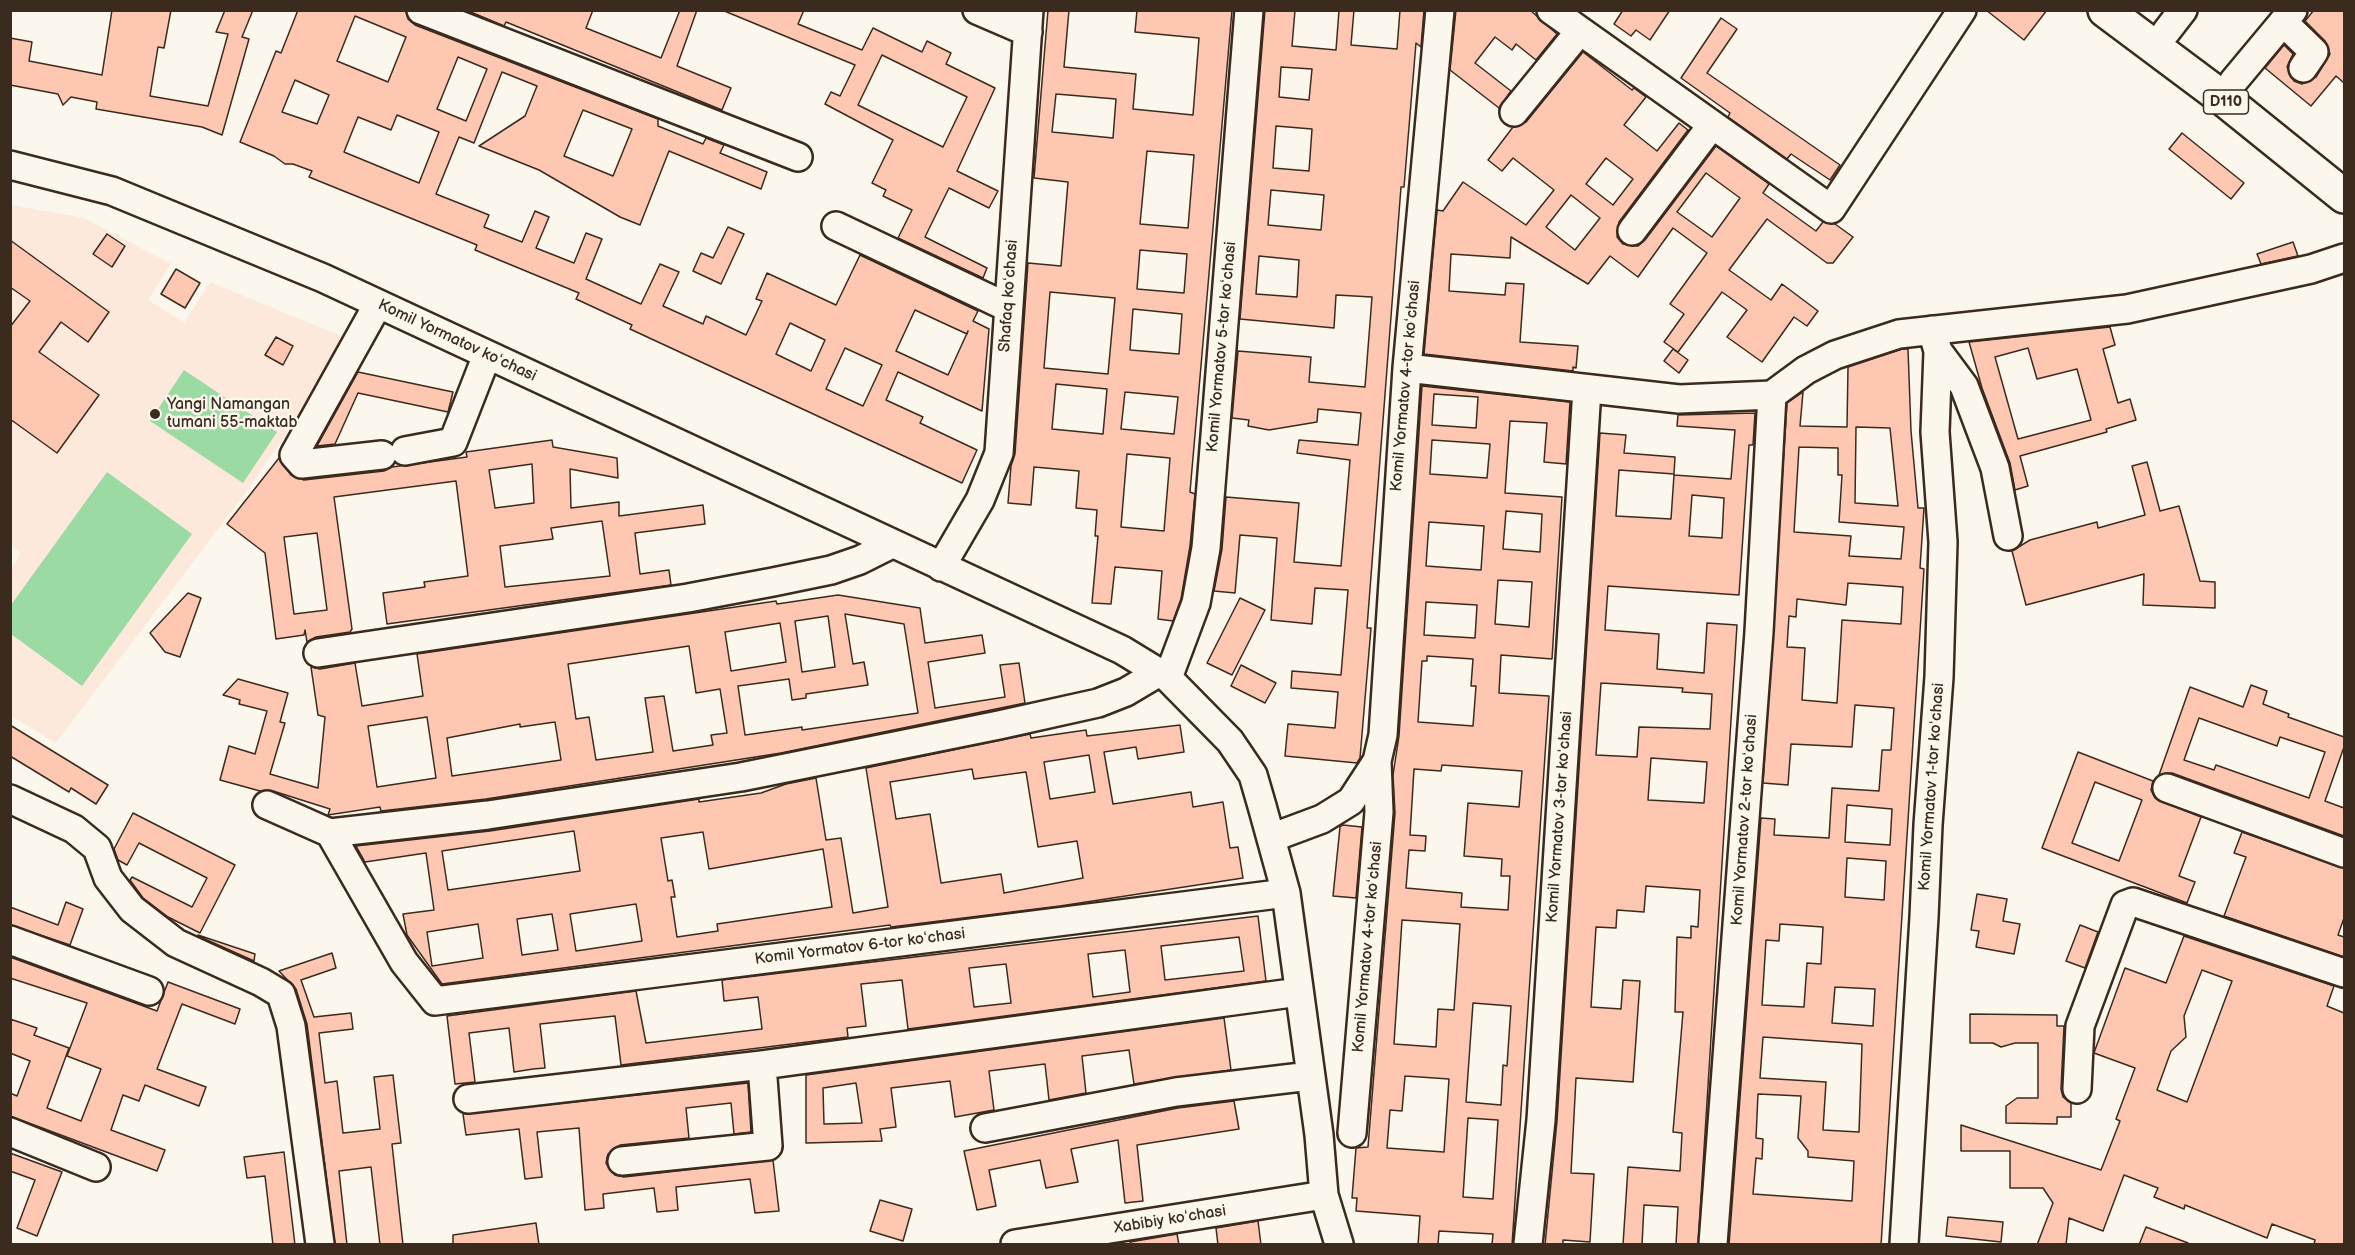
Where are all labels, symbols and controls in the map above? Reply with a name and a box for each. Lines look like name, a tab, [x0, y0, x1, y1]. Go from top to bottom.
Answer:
road number: D110	[2204, 90, 2248, 114]
street label: Shafaq koʻchasi	[995, 239, 1023, 353]
street label: Komil Yormatov 5-tor koʻchasi	[1203, 241, 1241, 453]
street label: Komil Yormatov 4-tor koʻchasi	[1387, 279, 1425, 493]
street label: Komil Yormatov koʻchasi	[375, 296, 539, 386]
place label: Yangi Namangan tumani 55-maktab	[167, 395, 297, 433]
marker: Yangi Namangan tumani 55-maktab	[148, 407, 162, 421]
street label: Komil Yormatov 1-tor koʻchasi	[1915, 682, 1949, 892]
street label: Komil Yormatov 3-tor koʻchasi	[1543, 710, 1577, 924]
street label: Komil Yormatov 2-tor koʻchasi	[1728, 714, 1762, 926]
street label: Komil Yormatov 4-tor koʻchasi	[1349, 840, 1387, 1054]
street label: Komil Yormatov 6-tor koʻchasi	[754, 925, 966, 969]
street label: Xabibiy koʻchasi	[1113, 1202, 1227, 1238]

